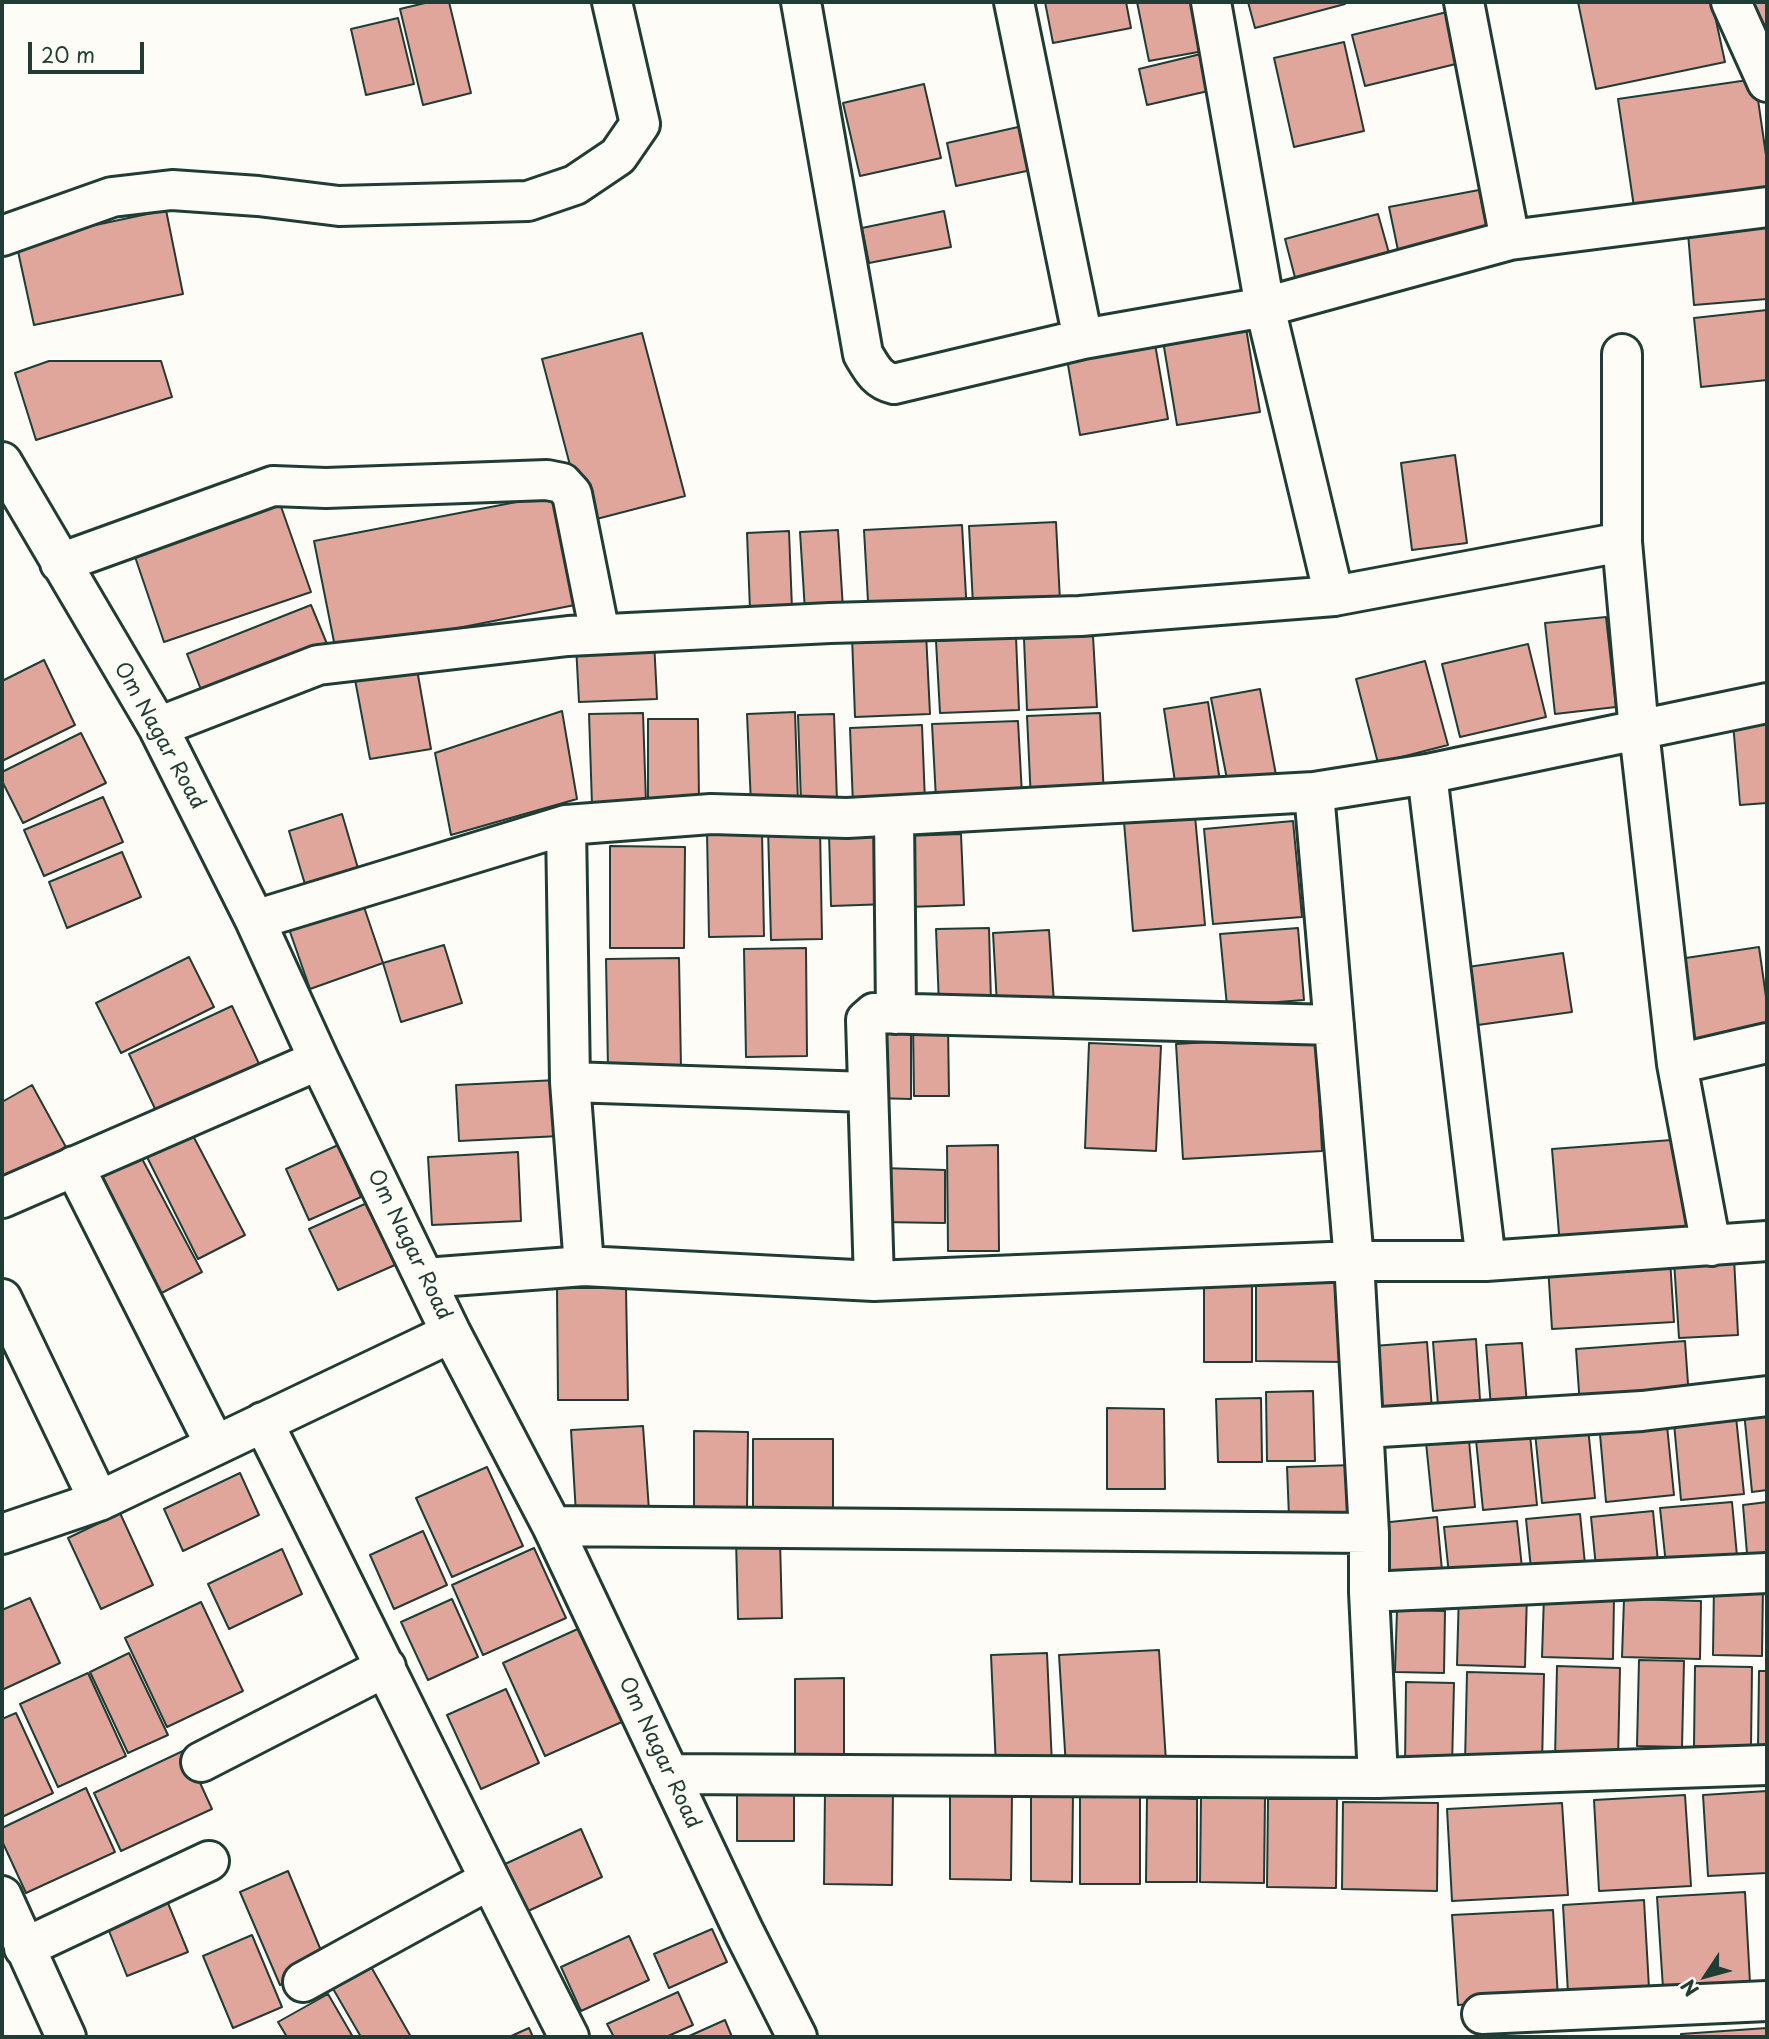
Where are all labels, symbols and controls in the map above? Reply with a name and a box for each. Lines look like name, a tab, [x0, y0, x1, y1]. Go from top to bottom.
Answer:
scale bar	[32, 28, 147, 72]
text: 20 m	[41, 38, 95, 70]
street label: Om Nagar Road	[108, 658, 210, 814]
street label: Om Nagar Road	[362, 1165, 456, 1325]
street label: Om Nagar Road	[613, 1673, 705, 1833]
north arrow	[1671, 1941, 1741, 2011]
text: N	[1673, 1974, 1705, 2003]

